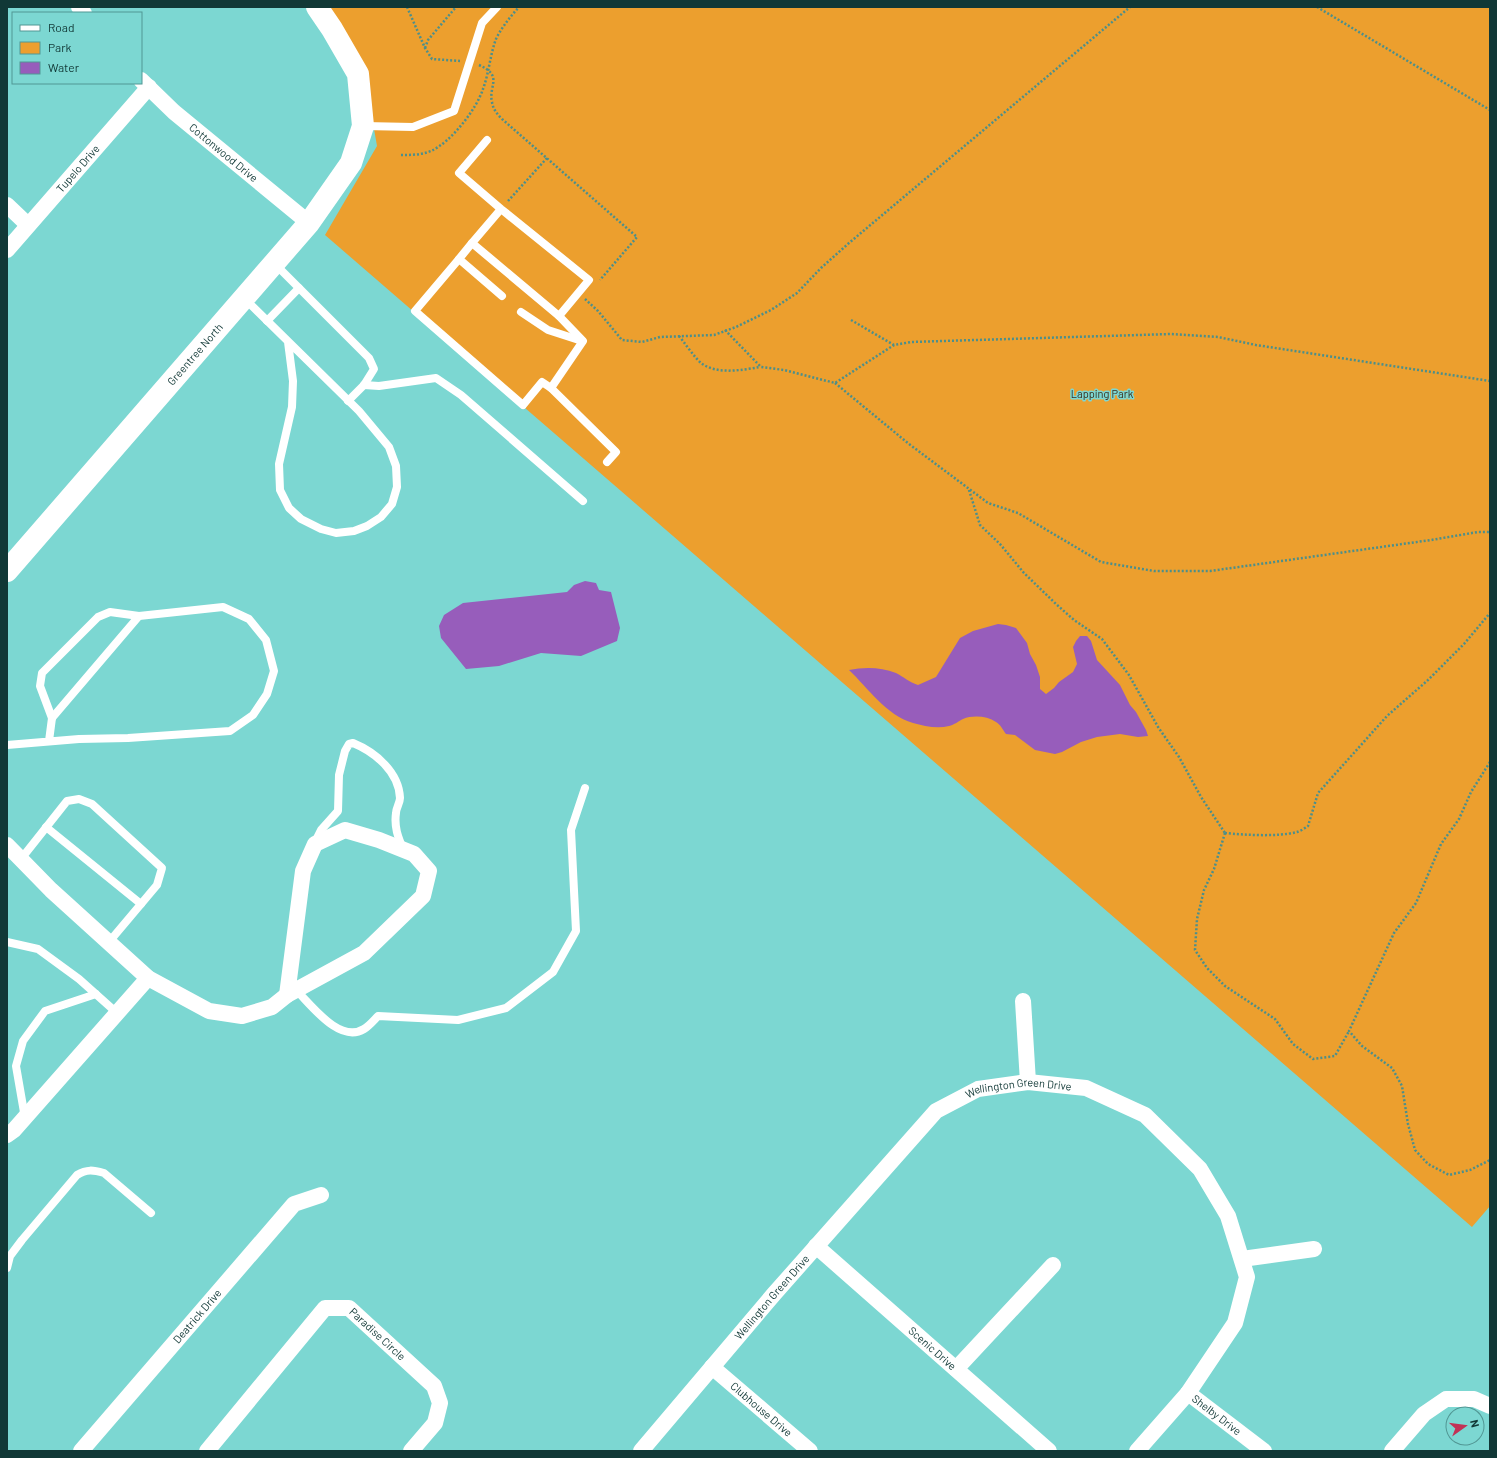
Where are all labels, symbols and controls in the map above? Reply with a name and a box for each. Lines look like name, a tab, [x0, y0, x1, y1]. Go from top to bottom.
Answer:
legend	[12, 12, 142, 84]
text: Road	[48, 20, 75, 34]
text: Park	[48, 40, 72, 54]
text: Water	[48, 60, 80, 74]
street label: Cottonwood Drive	[187, 120, 261, 184]
street label: Tupelo Drive	[53, 142, 102, 195]
street label: Greentree North	[164, 320, 225, 388]
park label: Lapping Park	[1071, 387, 1134, 400]
street label: Wellington Green Drive	[963, 1075, 1072, 1101]
street label: Wellington Green Drive	[731, 1252, 812, 1342]
street label: Deatrick Drive	[170, 1286, 224, 1346]
street label: Paradise Circle	[347, 1305, 409, 1363]
street label: Scenic Drive	[906, 1324, 959, 1373]
street label: Clubhouse Drive	[728, 1379, 795, 1439]
street label: Shelby Drive	[1190, 1392, 1244, 1437]
north arrow	[1445, 1406, 1485, 1446]
text: N	[1468, 1418, 1482, 1429]

